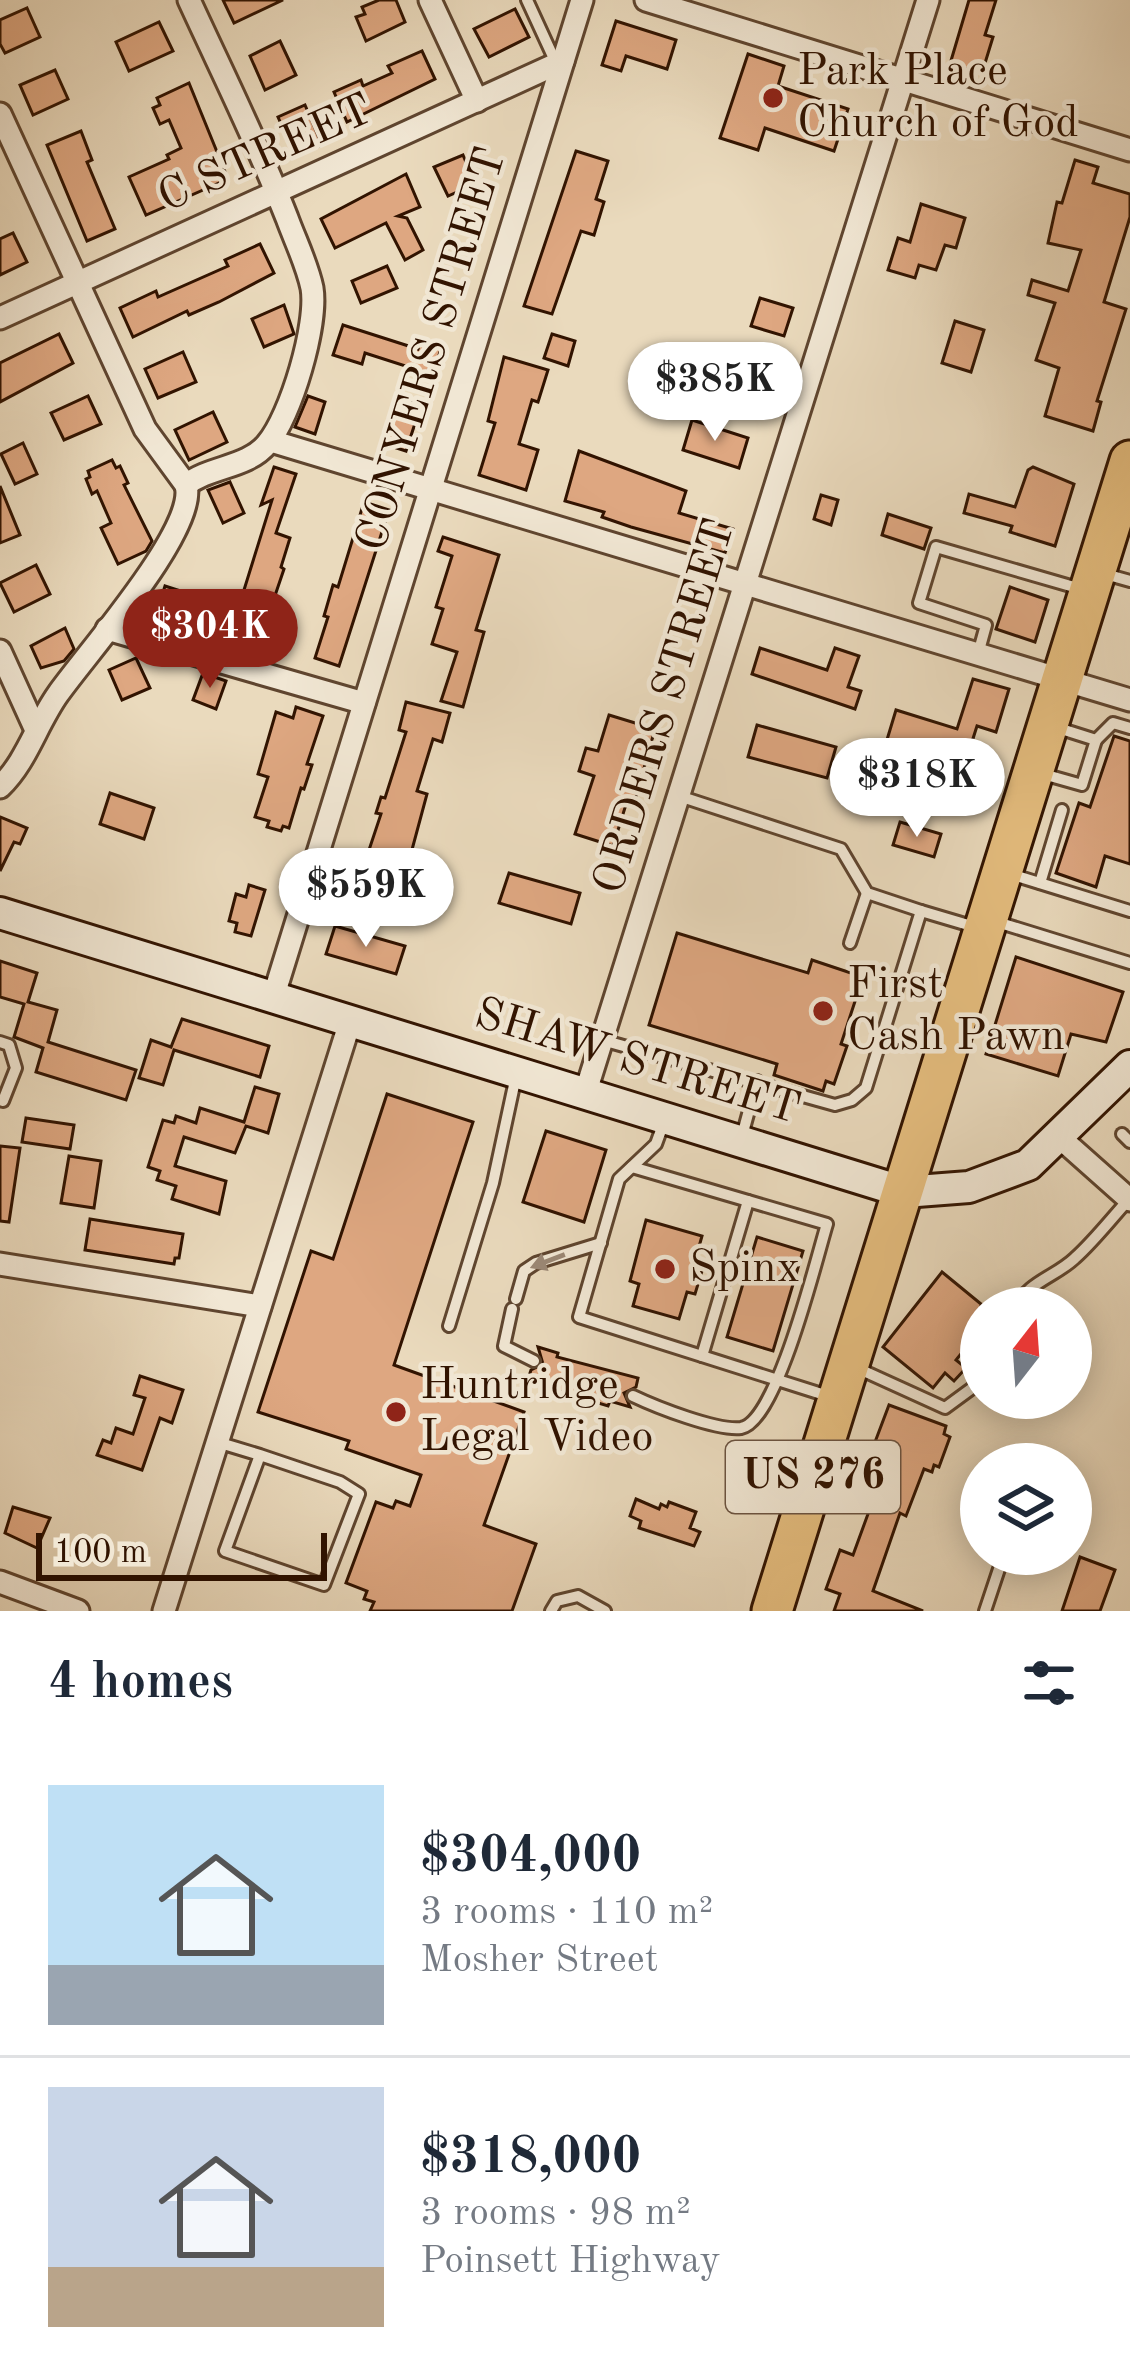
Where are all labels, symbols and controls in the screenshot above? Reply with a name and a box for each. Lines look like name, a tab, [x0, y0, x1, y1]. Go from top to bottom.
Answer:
place label: Park Place Church of God	[797, 50, 1079, 147]
marker: Park Place Church of God	[760, 85, 786, 111]
street label: C STREET	[152, 88, 380, 222]
street label: CONYERS STREET	[350, 143, 516, 557]
pin: $385K	[631, 342, 799, 444]
text: $385K	[655, 361, 775, 400]
street label: ORDERS STREET	[588, 514, 744, 900]
pin: $304K	[126, 589, 294, 691]
text: $304K	[150, 608, 270, 647]
pin: $318K	[833, 738, 1001, 840]
text: $318K	[857, 757, 977, 796]
pin: $559K	[282, 848, 450, 950]
text: $559K	[306, 867, 426, 906]
place label: First Cash Pawn	[847, 963, 1065, 1060]
street label: SHAW STREET	[469, 992, 805, 1134]
marker: First Cash Pawn	[810, 998, 836, 1024]
place label: Spinx	[689, 1247, 800, 1292]
one-way arrow	[530, 1252, 566, 1271]
marker: Spinx	[652, 1256, 678, 1282]
north arrow	[960, 1287, 1092, 1419]
map controls	[960, 1287, 1092, 1575]
place label: Huntridge Legal Video	[420, 1364, 654, 1461]
marker: Huntridge Legal Video	[383, 1399, 409, 1425]
road number: US 276	[726, 1441, 900, 1513]
button: layers	[960, 1443, 1092, 1575]
scale bar	[36, 1527, 327, 1580]
text: 100 m	[54, 1537, 147, 1570]
icon: filters	[1016, 1650, 1082, 1716]
text: 4 homes	[48, 1658, 233, 1709]
text: $304,000	[420, 1832, 641, 1883]
icon: home	[144, 1833, 288, 1977]
text: 3 rooms · 110 m²	[420, 1893, 713, 1932]
text: Mosher Street	[420, 1941, 658, 1980]
text: $318,000	[420, 2133, 641, 2184]
icon: home	[144, 2135, 288, 2279]
text: 3 rooms · 98 m²	[420, 2194, 691, 2233]
text: Poinsett Highway	[420, 2242, 720, 2281]

